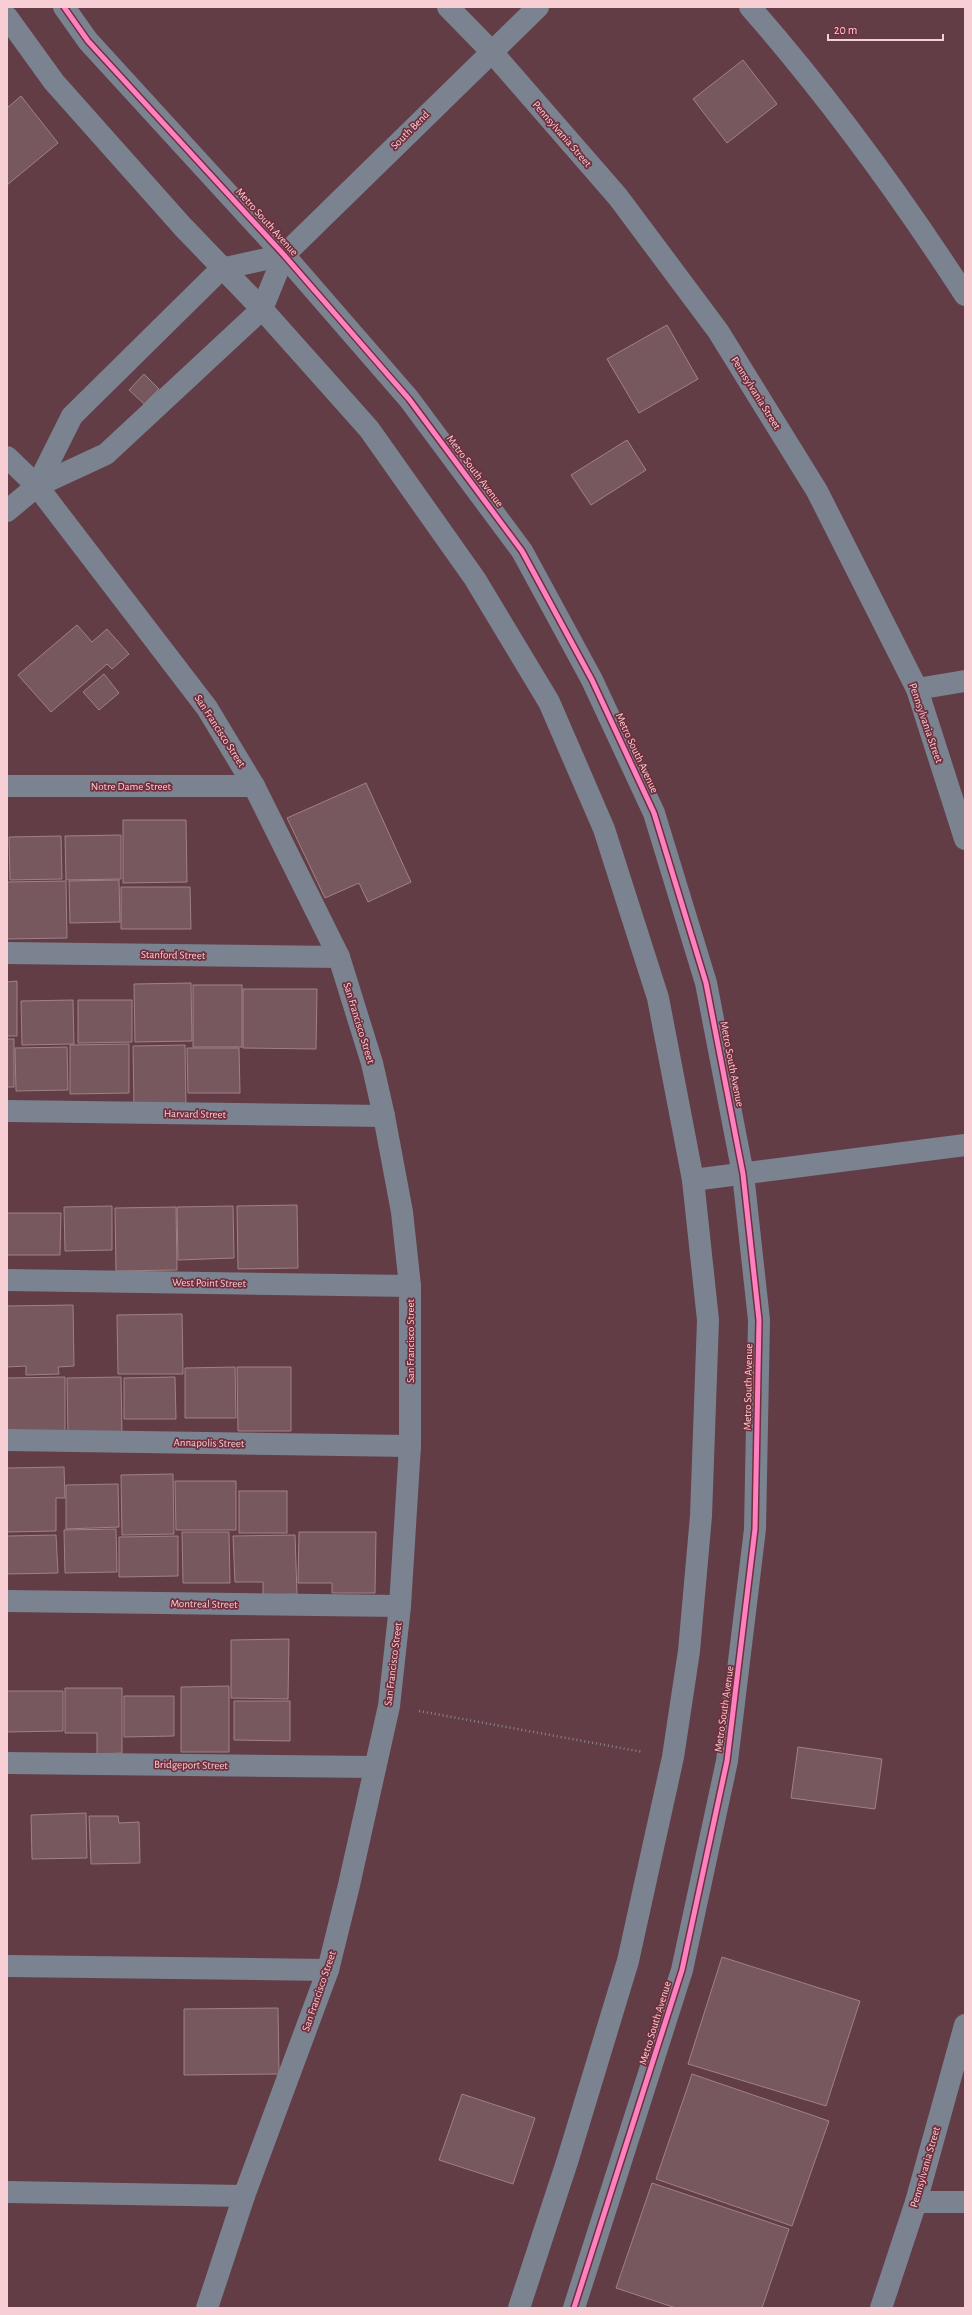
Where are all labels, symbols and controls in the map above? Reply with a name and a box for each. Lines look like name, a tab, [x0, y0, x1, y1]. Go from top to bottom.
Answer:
scale bar	[828, 16, 943, 42]
text: 20 m	[834, 24, 857, 36]
street label: Pennsylvania Street	[530, 99, 594, 170]
street label: South Bend	[389, 108, 432, 151]
street label: Metro South Avenue	[234, 186, 300, 258]
street label: Pennsylvania Street	[729, 355, 783, 432]
street label: Metro South Avenue	[444, 433, 506, 509]
street label: Pennsylvania Street	[907, 682, 945, 765]
street label: San Francisco Street	[192, 693, 248, 770]
street label: Metro South Avenue	[614, 711, 660, 795]
street label: Notre Dame Street	[91, 781, 172, 792]
street label: Stanford Street	[141, 949, 206, 961]
street label: San Francisco Street	[341, 981, 377, 1065]
street label: Metro South Avenue	[718, 1020, 746, 1108]
street label: Harvard Street	[164, 1108, 227, 1120]
street label: West Point Street	[172, 1277, 247, 1289]
street label: San Francisco Street	[405, 1298, 416, 1383]
street label: Metro South Avenue	[742, 1343, 754, 1431]
street label: Annapolis Street	[174, 1437, 245, 1449]
street label: Montreal Street	[170, 1598, 238, 1610]
street label: San Francisco Street	[382, 1621, 404, 1706]
street label: Metro South Avenue	[713, 1665, 735, 1753]
street label: Bridgeport Street	[154, 1759, 228, 1771]
street label: San Francisco Street	[300, 1949, 338, 2033]
street label: Metro South Avenue	[637, 1980, 673, 2066]
street label: Pennsylvania Street	[908, 2125, 942, 2209]

